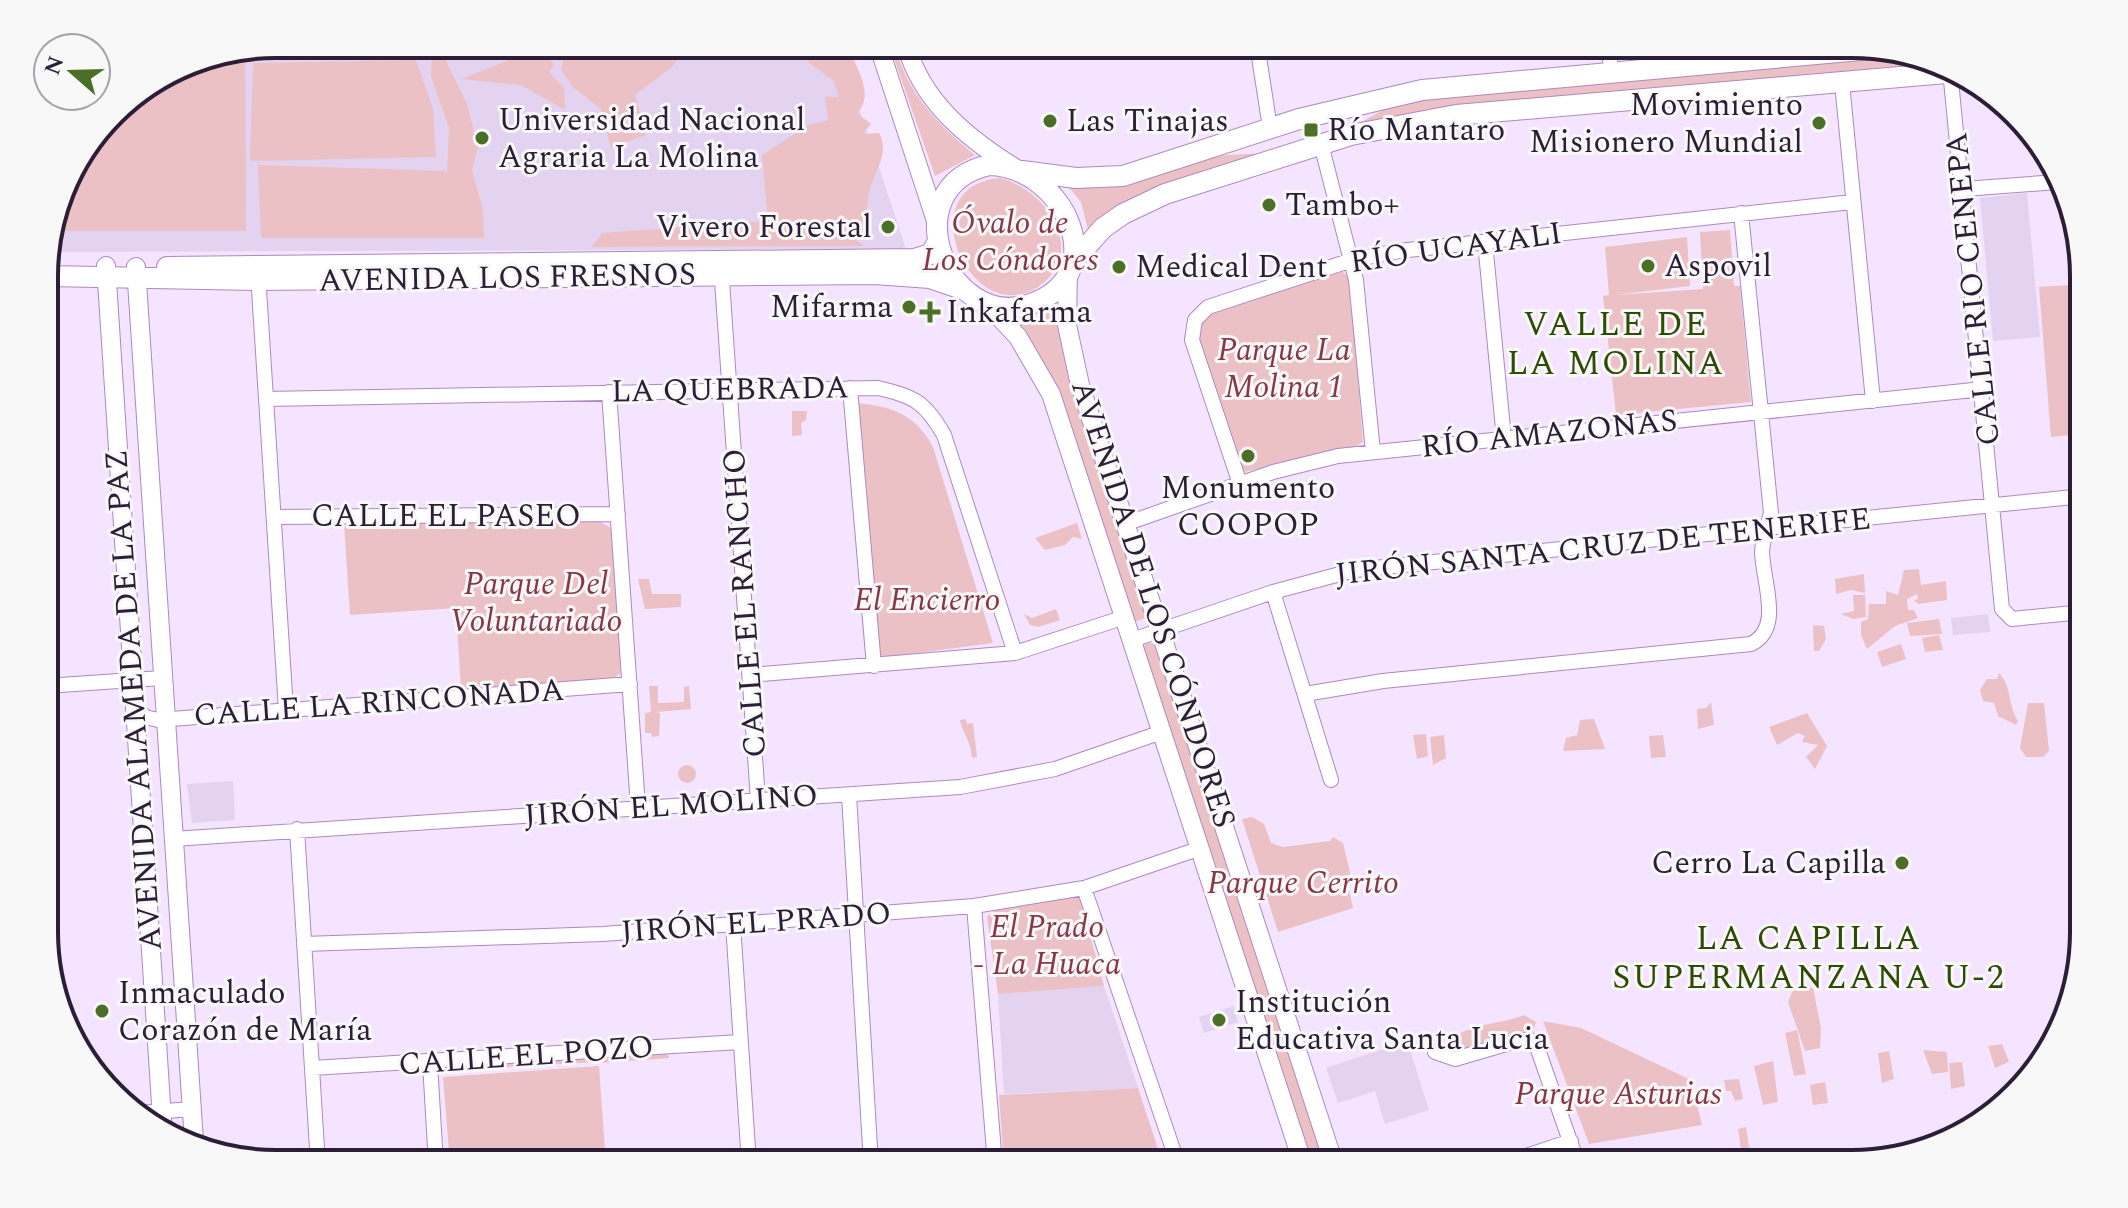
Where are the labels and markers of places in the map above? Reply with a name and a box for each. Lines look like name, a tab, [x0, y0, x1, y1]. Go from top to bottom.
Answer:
place label: Movimiento Misionero Mundial	[1529, 81, 1803, 167]
place label: Universidad Nacional Agraria La Molina	[498, 96, 805, 182]
place label: Las Tinajas	[1066, 97, 1229, 146]
place label: Río Mantaro	[1327, 106, 1505, 155]
marker: Las Tinajas	[1041, 112, 1059, 130]
marker: Movimiento Misionero Mundial	[1810, 114, 1828, 132]
marker: Río Mantaro	[1302, 121, 1320, 139]
marker: Universidad Nacional Agraria La Molina	[473, 129, 491, 147]
place label: Tambo+	[1285, 181, 1400, 230]
marker: Tambo+	[1260, 196, 1278, 214]
place label: Vivero Forestal	[656, 203, 872, 252]
marker: Vivero Forestal	[879, 218, 897, 236]
place label: Aspovil	[1664, 242, 1772, 291]
place label: Medical Dent	[1135, 243, 1328, 292]
marker: Aspovil	[1639, 257, 1657, 275]
marker: Medical Dent	[1110, 258, 1128, 276]
place label: Mifarma	[770, 283, 893, 332]
place label: Inkafarma	[946, 288, 1092, 337]
marker: Mifarma	[900, 298, 918, 316]
marker: Inkafarma	[921, 303, 939, 321]
marker: Monumento COOPOP	[1239, 447, 1257, 465]
place label: Monumento COOPOP	[1161, 464, 1335, 550]
place label: Cerro La Capilla	[1651, 839, 1886, 888]
marker: Cerro La Capilla	[1893, 854, 1911, 872]
place label: Inmaculado Corazón de María	[118, 969, 372, 1055]
place label: Institución Educativa Santa Lucia	[1235, 978, 1549, 1064]
marker: Inmaculado Corazón de María	[93, 1002, 111, 1020]
marker: Institución Educativa Santa Lucia	[1210, 1011, 1228, 1029]

